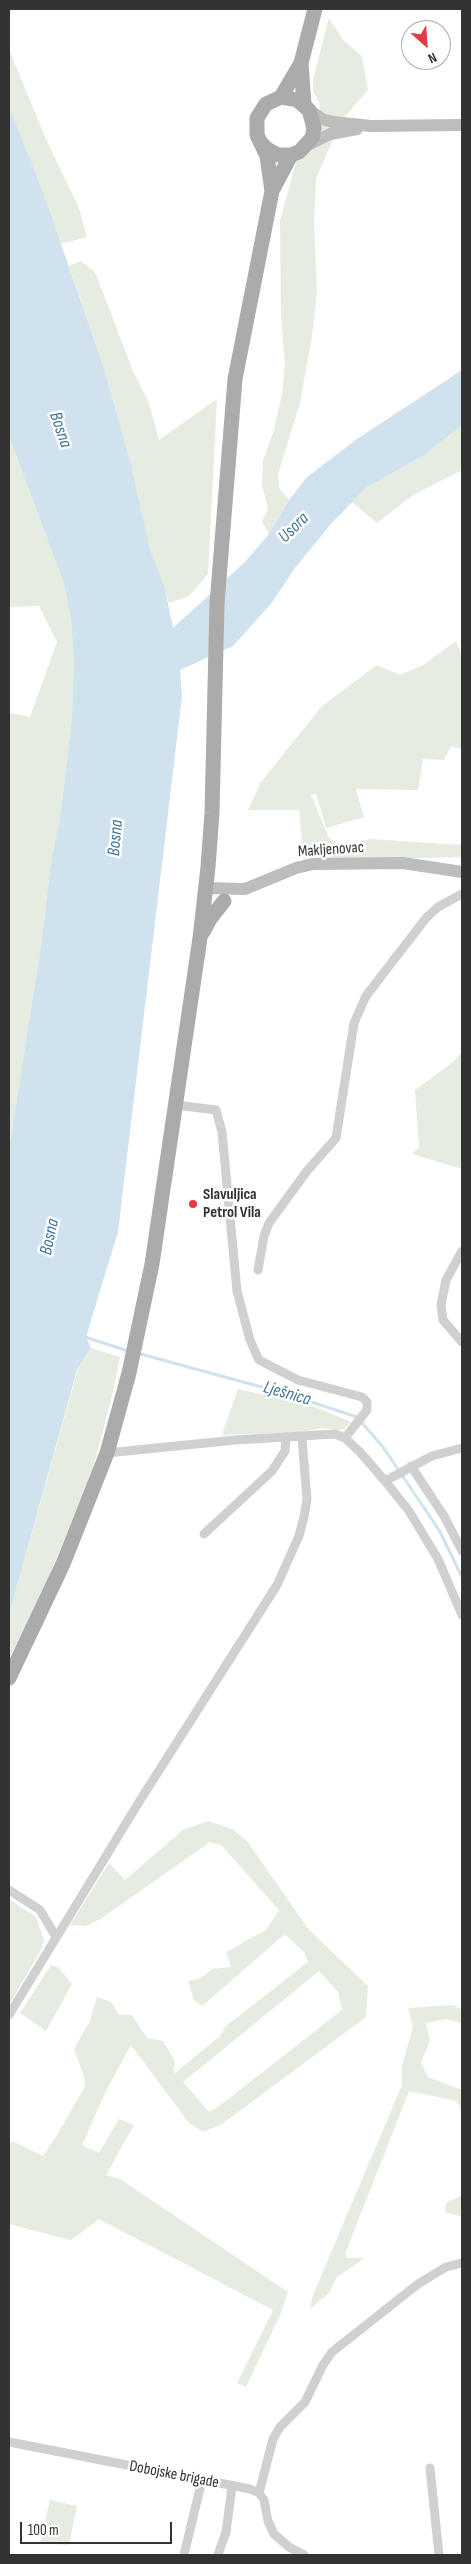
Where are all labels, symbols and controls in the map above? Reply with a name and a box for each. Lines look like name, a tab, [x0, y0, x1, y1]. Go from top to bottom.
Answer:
north arrow	[401, 20, 451, 70]
text: N	[425, 49, 439, 67]
water label: Bosna	[44, 409, 76, 451]
water label: Usora	[274, 508, 314, 548]
water label: Bosna	[104, 819, 128, 857]
street label: Makljenovac	[297, 838, 365, 862]
place label: Slavuljica Petrol Vila	[203, 1185, 261, 1223]
marker: Slavuljica Petrol Vila	[187, 1198, 199, 1210]
water label: Bosna	[36, 1217, 64, 1257]
water label: Lješnica	[261, 1377, 313, 1411]
street label: Dobojske brigade	[128, 2457, 220, 2493]
scale bar	[22, 2512, 175, 2544]
text: 100 m	[28, 2521, 59, 2540]

